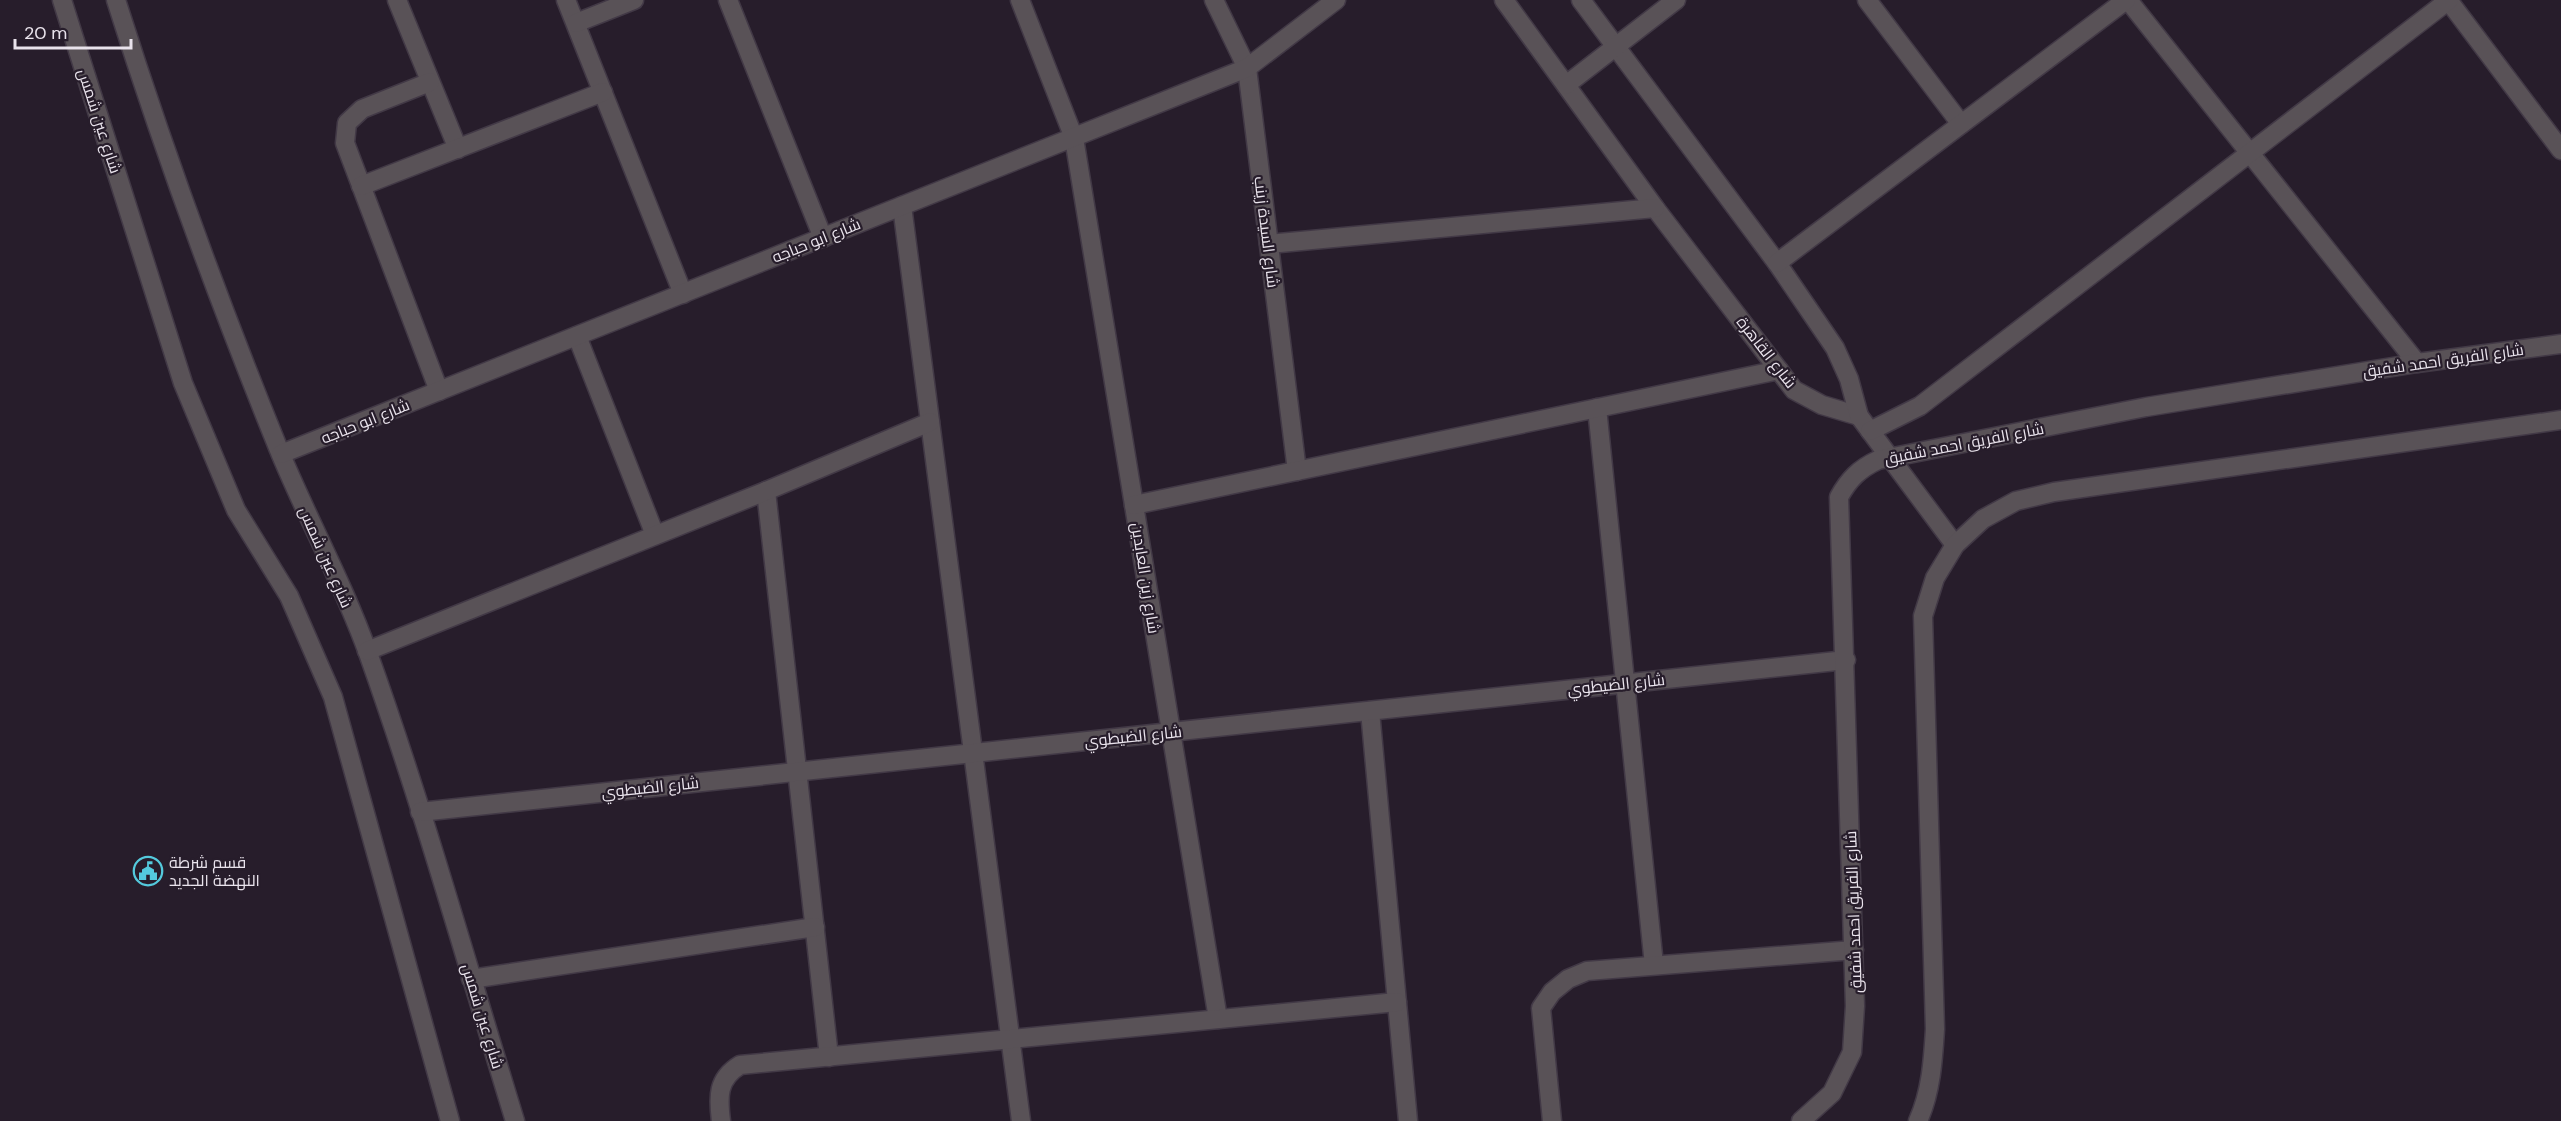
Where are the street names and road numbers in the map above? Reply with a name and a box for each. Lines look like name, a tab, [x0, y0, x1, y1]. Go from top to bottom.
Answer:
street label: شارع عين شمس	[72, 66, 126, 176]
street label: شارع السيدة زينب	[1248, 175, 1284, 289]
street label: شارع ابو حباجه	[769, 213, 864, 269]
street label: شارع القاهرة	[1731, 312, 1801, 393]
street label: شارع الفريق احمد شفيق	[2361, 339, 2525, 383]
street label: شارع ابو حباجه	[318, 394, 413, 450]
street label: شارع الفريق احمد شفيق	[1882, 418, 2046, 470]
street label: شارع عين شمس	[293, 503, 357, 612]
street label: شارع زين العابدين	[1125, 521, 1165, 635]
street label: شارع الضيطوي	[1566, 669, 1666, 703]
street label: شارع الضيطوي	[1083, 721, 1183, 755]
street label: شارع الضيطوي	[600, 772, 700, 806]
street label: شارع الفريق احمد شفيق	[1840, 830, 1868, 993]
street label: شارع عين شمس	[456, 961, 508, 1072]

